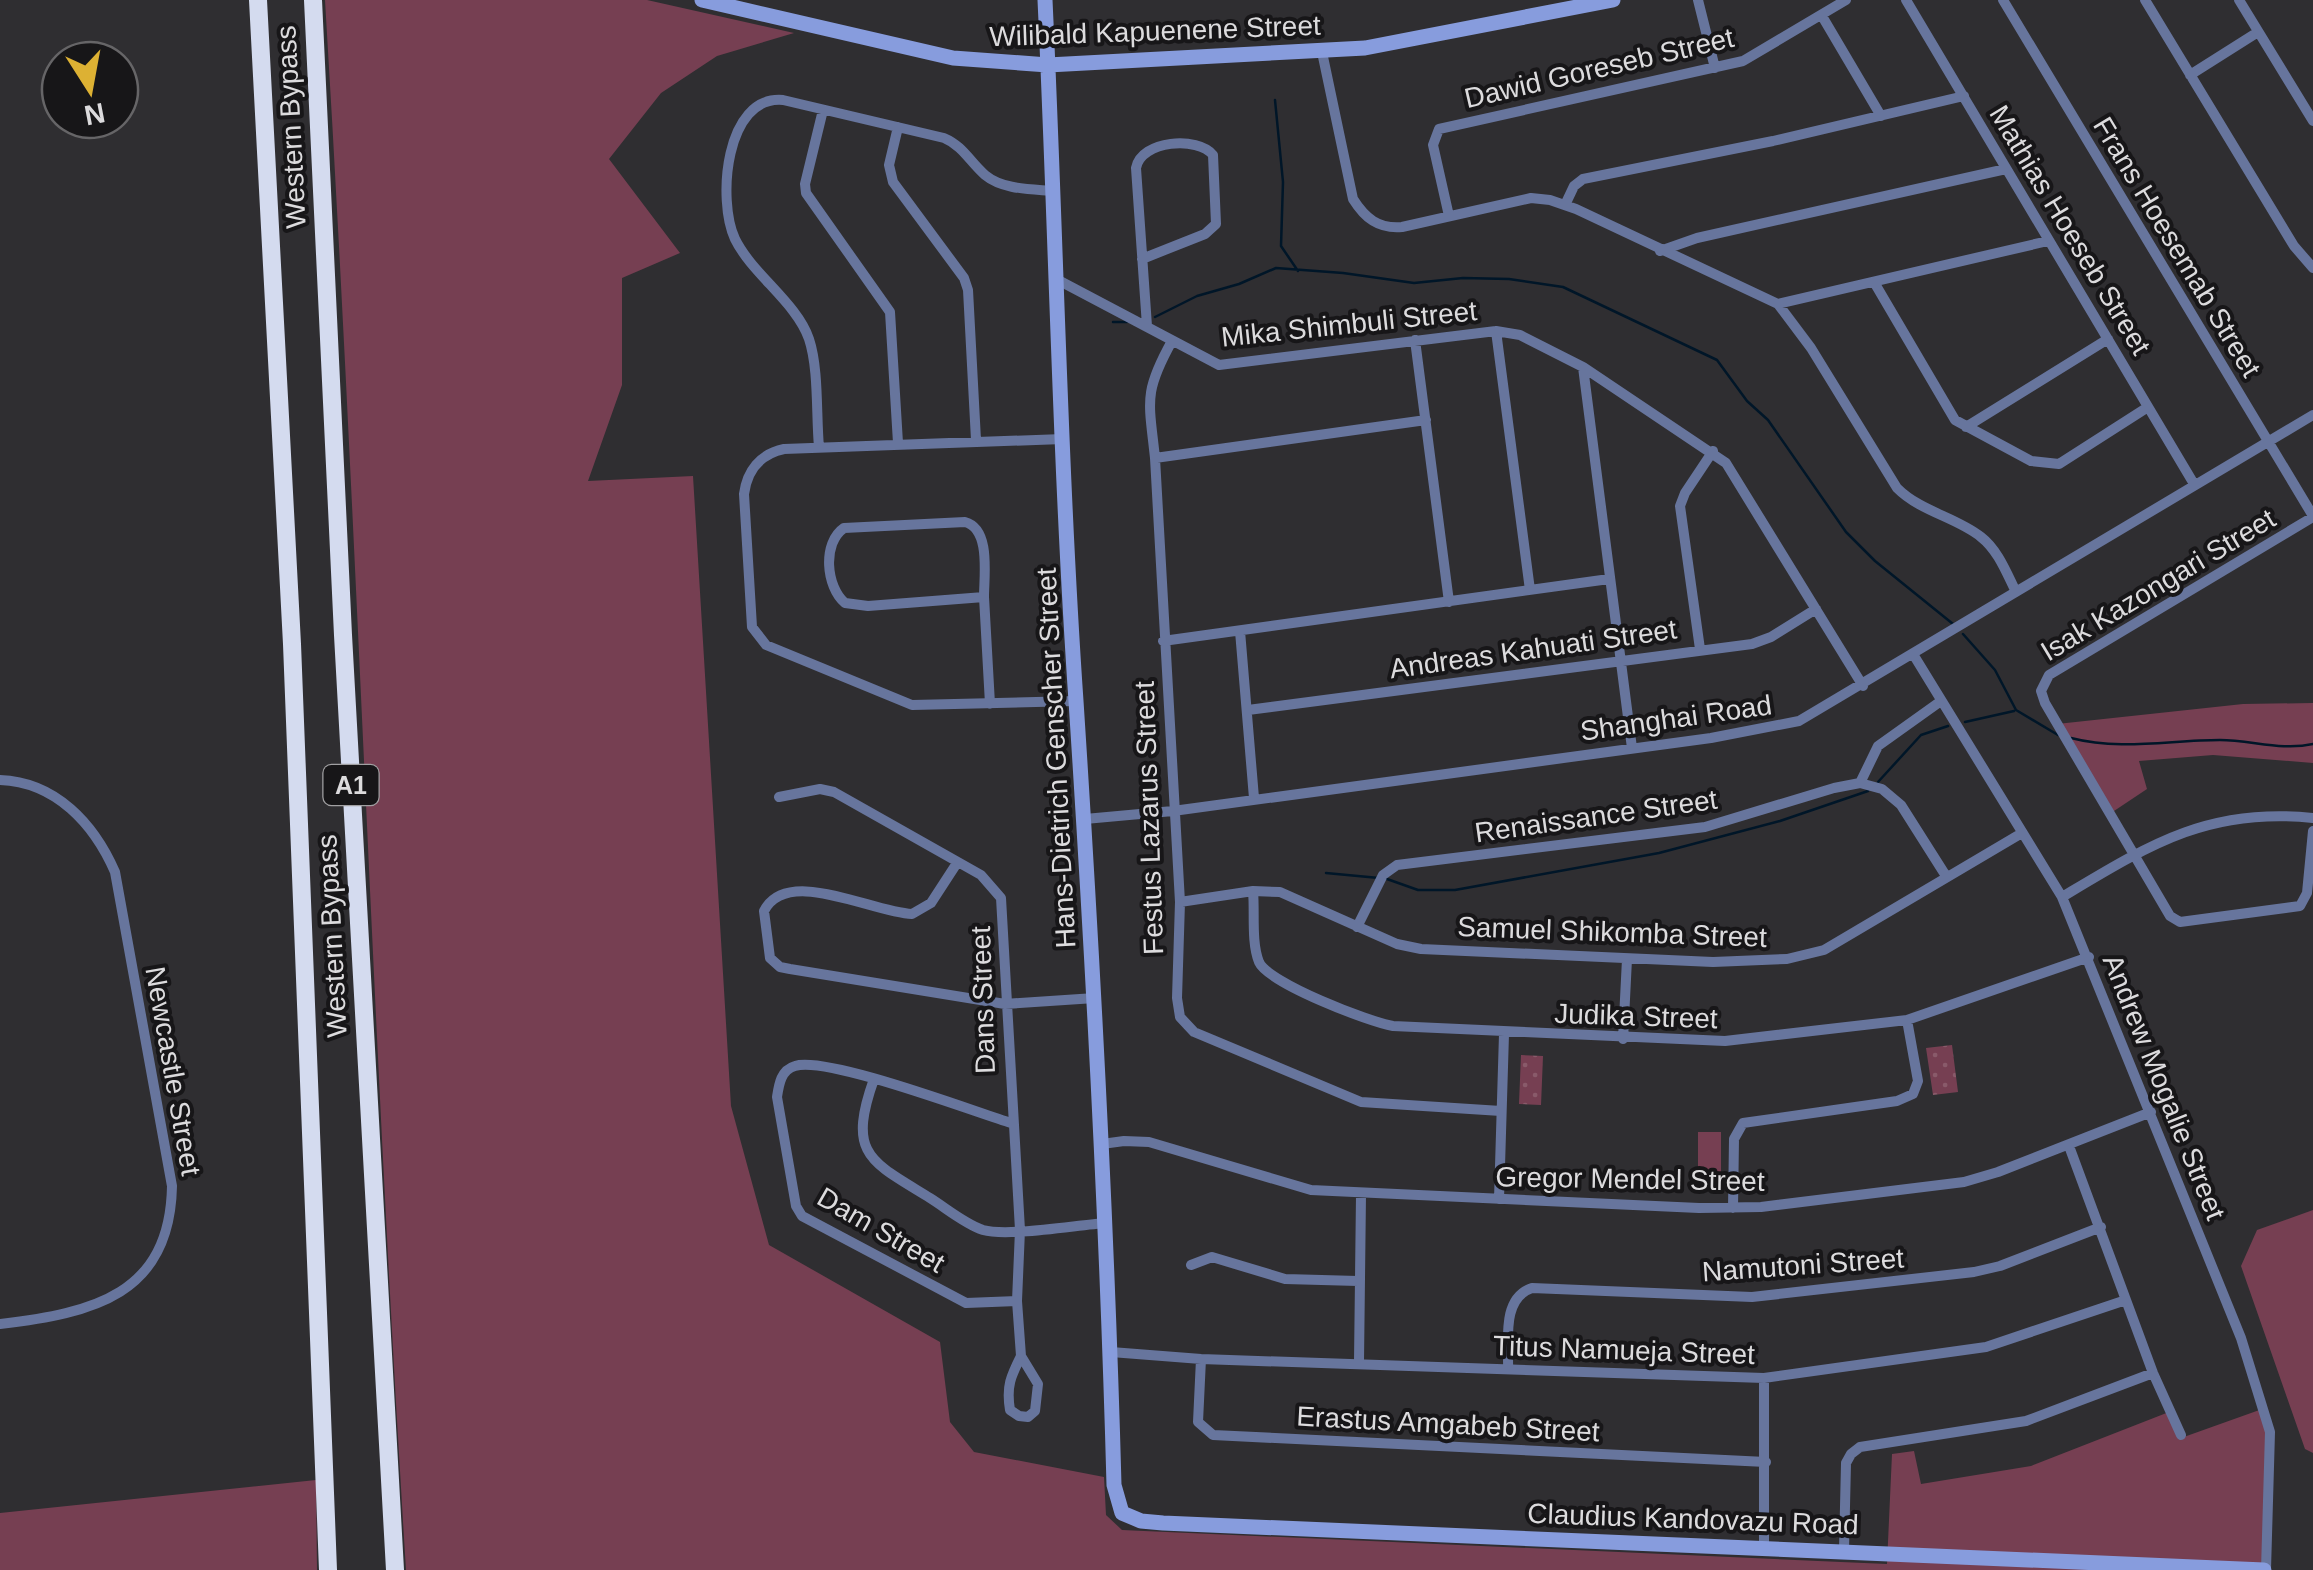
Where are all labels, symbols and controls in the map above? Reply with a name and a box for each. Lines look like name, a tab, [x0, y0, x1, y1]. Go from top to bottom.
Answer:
street label: Wilibald Kapuenene Street	[989, 10, 1321, 52]
street label: Dawid Goreseb Street	[1461, 22, 1737, 114]
street label: Western Bypass	[270, 25, 312, 229]
north arrow	[40, 40, 140, 140]
text: N	[82, 97, 108, 131]
street label: Mathias Hoeseb Street	[1983, 100, 2157, 360]
street label: Frans Hoesemab Street	[2087, 112, 2267, 383]
street label: Mika Shimbuli Street	[1220, 295, 1479, 353]
street label: Isak Kazongari Street	[2035, 503, 2281, 667]
street label: Hans-Dietrich Genscher Street	[1031, 567, 1081, 949]
street label: Andreas Kahuati Street	[1387, 613, 1679, 684]
street label: Festus Lazarus Street	[1129, 680, 1169, 955]
street label: Shanghai Road	[1578, 689, 1774, 747]
road number: A1	[324, 765, 378, 805]
street label: Renaissance Street	[1473, 784, 1719, 848]
street label: Western Bypass	[311, 834, 353, 1038]
street label: Samuel Shikomba Street	[1457, 911, 1768, 953]
street label: Dans Street	[965, 925, 1001, 1074]
street label: Andrew Mogalie Street	[2097, 950, 2232, 1224]
street label: Newcastle Street	[139, 964, 207, 1178]
street label: Judika Street	[1554, 998, 1718, 1034]
street label: Gregor Mendel Street	[1495, 1161, 1765, 1197]
street label: Dam Street	[812, 1181, 950, 1279]
street label: Namutoni Street	[1701, 1242, 1905, 1288]
street label: Titus Namueja Street	[1493, 1330, 1756, 1370]
street label: Erastus Amgabeb Street	[1296, 1401, 1601, 1447]
street label: Claudius Kandovazu Road	[1527, 1498, 1859, 1540]

